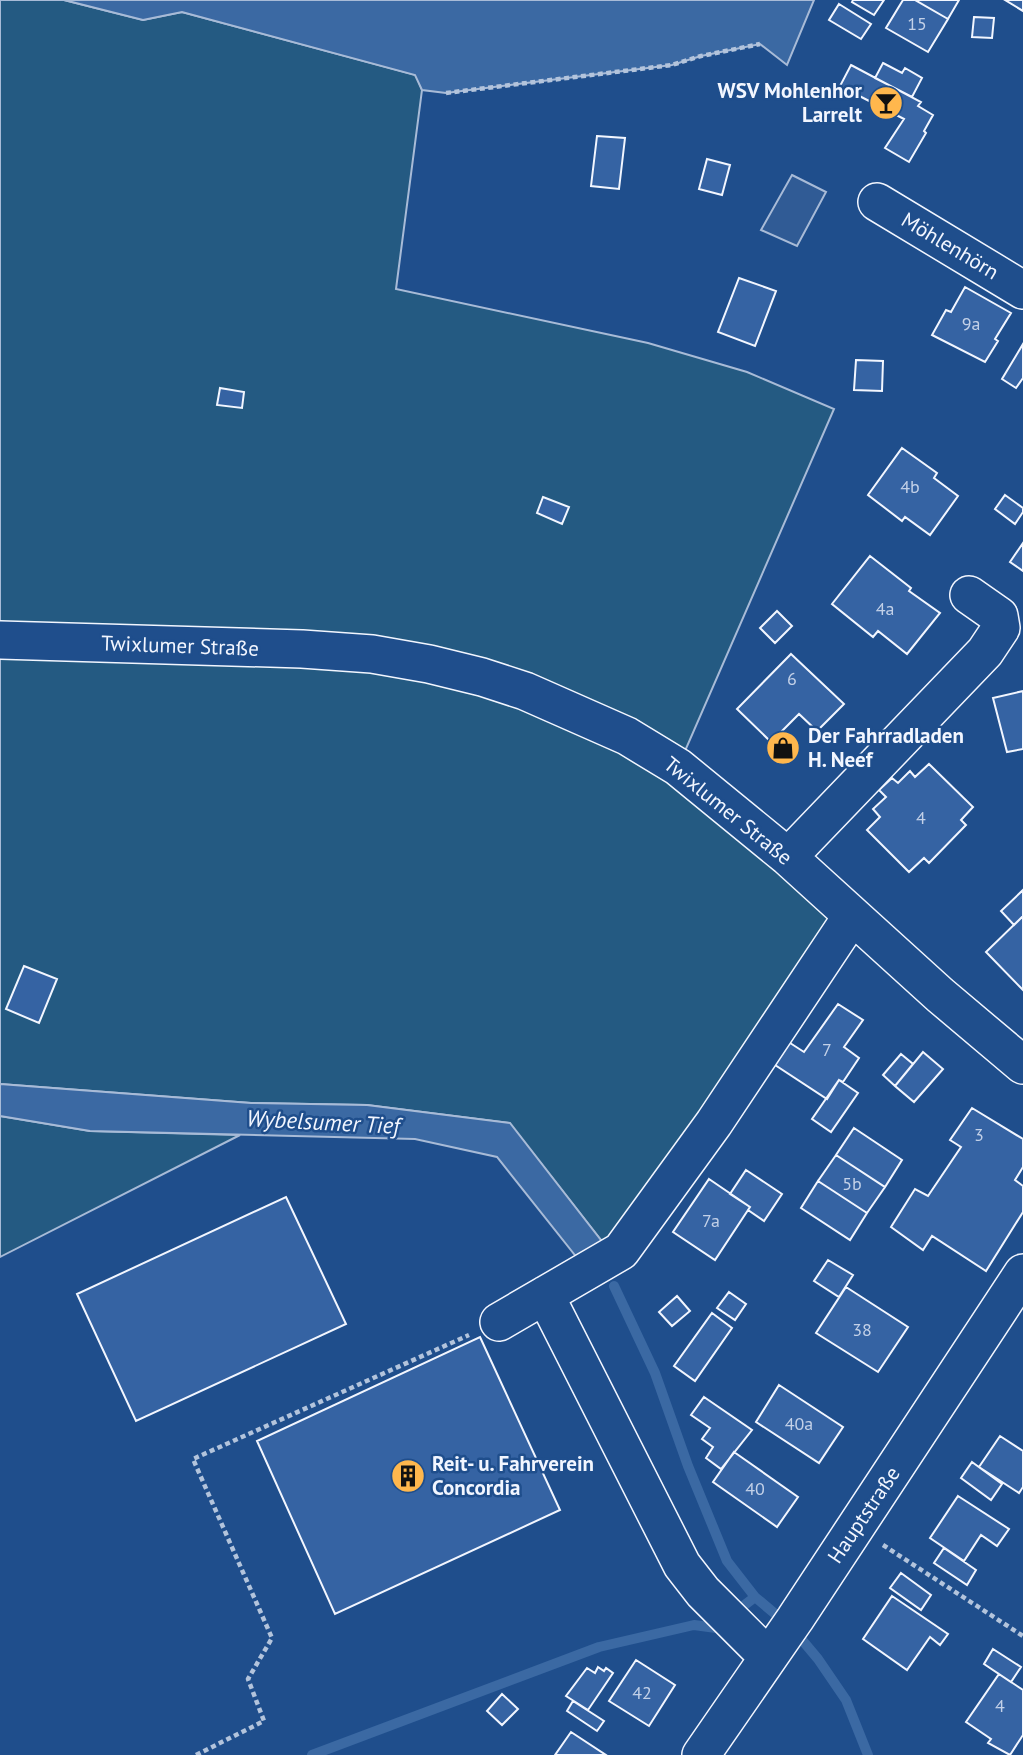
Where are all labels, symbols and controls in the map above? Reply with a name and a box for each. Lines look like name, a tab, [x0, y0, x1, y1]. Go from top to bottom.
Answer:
house number: 15	[907, 12, 927, 35]
place label: WSV Mohlenhor Larrelt	[718, 77, 863, 128]
bar icon: WSV Mohlenhor Larrelt	[867, 84, 905, 122]
street label: Möhlenhörn	[897, 206, 1004, 285]
house number: 9a	[962, 312, 980, 335]
house number: 4b	[900, 475, 920, 498]
house number: 4a	[876, 597, 894, 620]
street label: Twixlumer Straße	[101, 629, 259, 662]
house number: 6	[787, 667, 797, 690]
place label: Der Fahrradladen H. Neef	[808, 722, 964, 773]
shop icon: Der Fahrradladen H. Neef	[764, 729, 802, 767]
street label: Twixlumer Straße	[659, 750, 798, 871]
house number: 4	[916, 806, 926, 829]
house number: 7	[822, 1038, 832, 1061]
water label: Wybelsumer Tief	[246, 1103, 404, 1140]
house number: 3	[974, 1123, 984, 1146]
house number: 5b	[842, 1172, 862, 1195]
house number: 7a	[702, 1209, 720, 1232]
house number: 38	[852, 1318, 872, 1341]
house number: 40a	[785, 1412, 813, 1435]
place label: Reit- u. Fahrverein Concordia	[432, 1450, 594, 1501]
building icon: Reit- u. Fahrverein Concordia	[389, 1457, 427, 1495]
street label: Hauptstraße	[821, 1461, 906, 1568]
house number: 40	[745, 1477, 765, 1500]
house number: 42	[632, 1681, 652, 1704]
house number: 4	[995, 1694, 1005, 1717]

